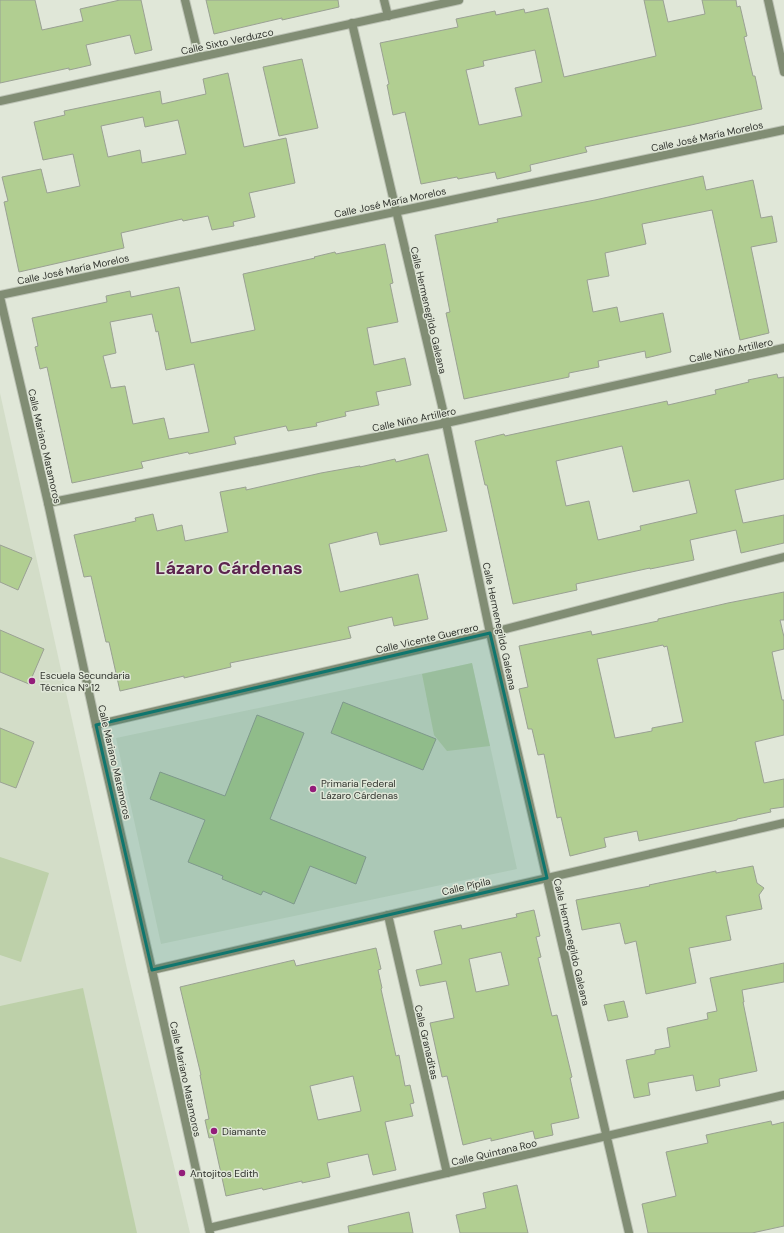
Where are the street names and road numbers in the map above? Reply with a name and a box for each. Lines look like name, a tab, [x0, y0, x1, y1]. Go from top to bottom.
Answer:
street label: Calle Sixto Verduzco	[180, 25, 275, 58]
street label: Calle José María Morelos	[650, 118, 764, 155]
street label: Calle José María Morelos	[333, 184, 447, 221]
street label: Calle Hermenegildo Galeana	[408, 245, 449, 375]
street label: Calle José María Morelos	[16, 251, 130, 288]
street label: Calle Niño Artillero	[688, 335, 774, 366]
street label: Calle Mariano Matamoros	[25, 387, 64, 505]
street label: Calle Niño Artillero	[371, 404, 457, 435]
street label: Calle Hermenegildo Galeana	[480, 561, 519, 691]
street label: Calle Vicente Guerrero	[374, 620, 480, 657]
street label: Calle Mariano Matamoros	[95, 703, 134, 821]
street label: Calle Pípila	[440, 875, 492, 898]
street label: Calle Hermenegildo Galeana	[551, 877, 592, 1007]
street label: Calle Granaditas	[412, 1003, 441, 1081]
street label: Calle Mariano Matamoros	[167, 1020, 204, 1138]
street label: Calle Quintana Roo	[450, 1136, 538, 1169]

